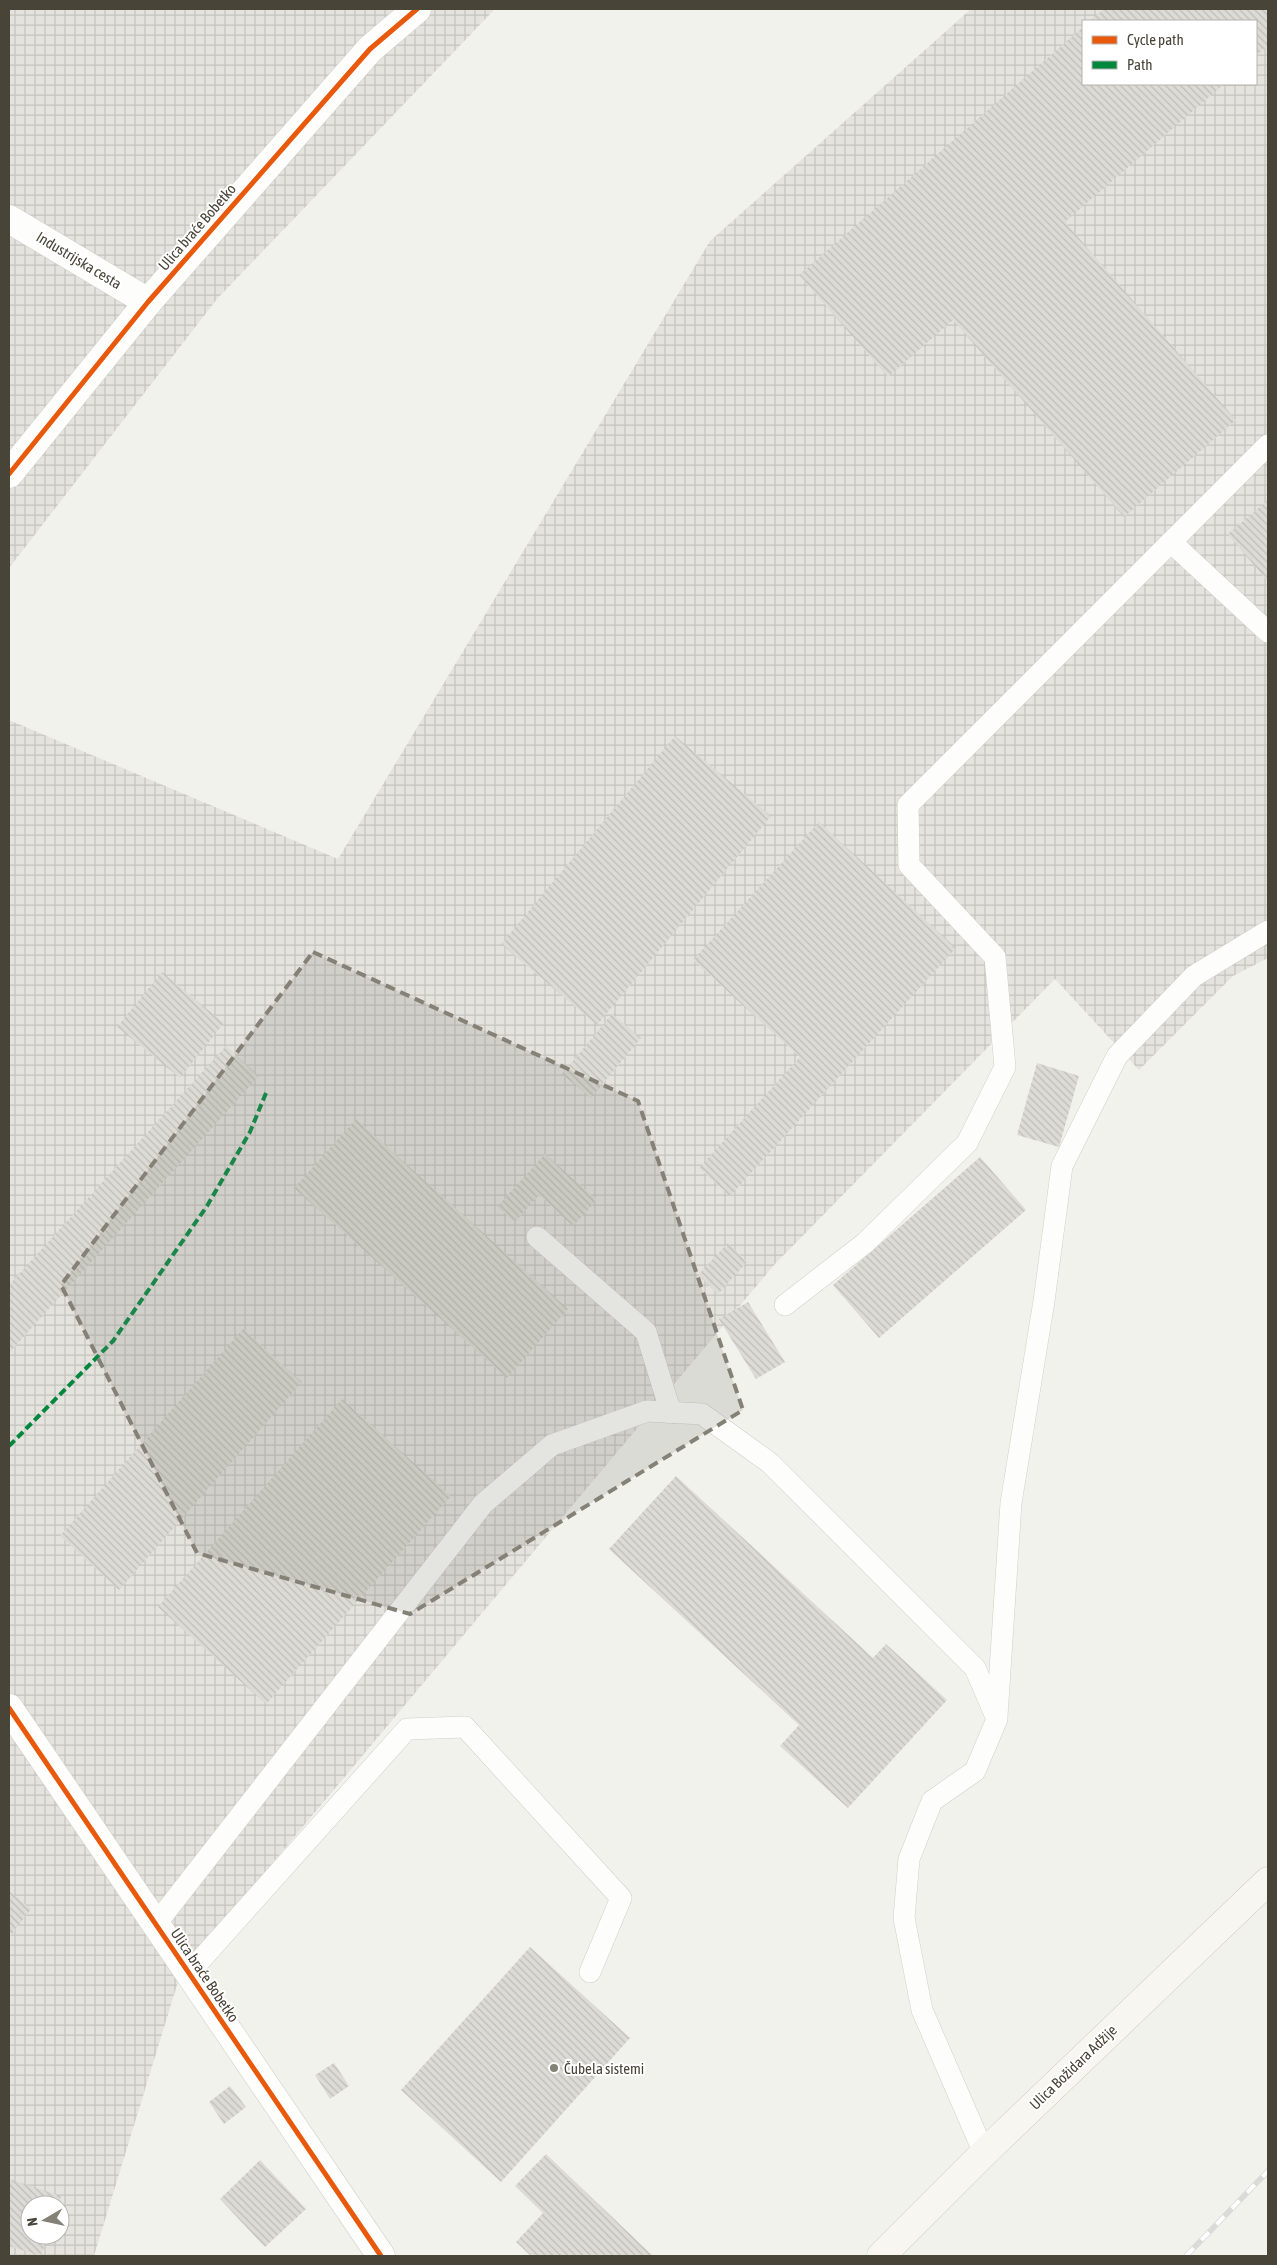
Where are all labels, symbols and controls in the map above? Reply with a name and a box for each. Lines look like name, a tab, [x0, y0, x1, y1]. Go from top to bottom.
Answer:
legend	[1082, 20, 1257, 85]
text: Cycle path	[1127, 31, 1184, 48]
text: Path	[1127, 56, 1153, 73]
street label: Ulica braće Bobetko	[155, 180, 239, 274]
street label: Industrijska cesta	[33, 228, 125, 292]
street label: Ulica braće Bobetko	[167, 1925, 243, 2025]
street label: Ulica Božidara Adžije	[1026, 2021, 1120, 2113]
place label: Čubela sistemi	[564, 2060, 644, 2077]
marker: Čubela sistemi	[548, 2062, 560, 2074]
north arrow	[20, 2195, 70, 2245]
text: N	[24, 2217, 41, 2227]

